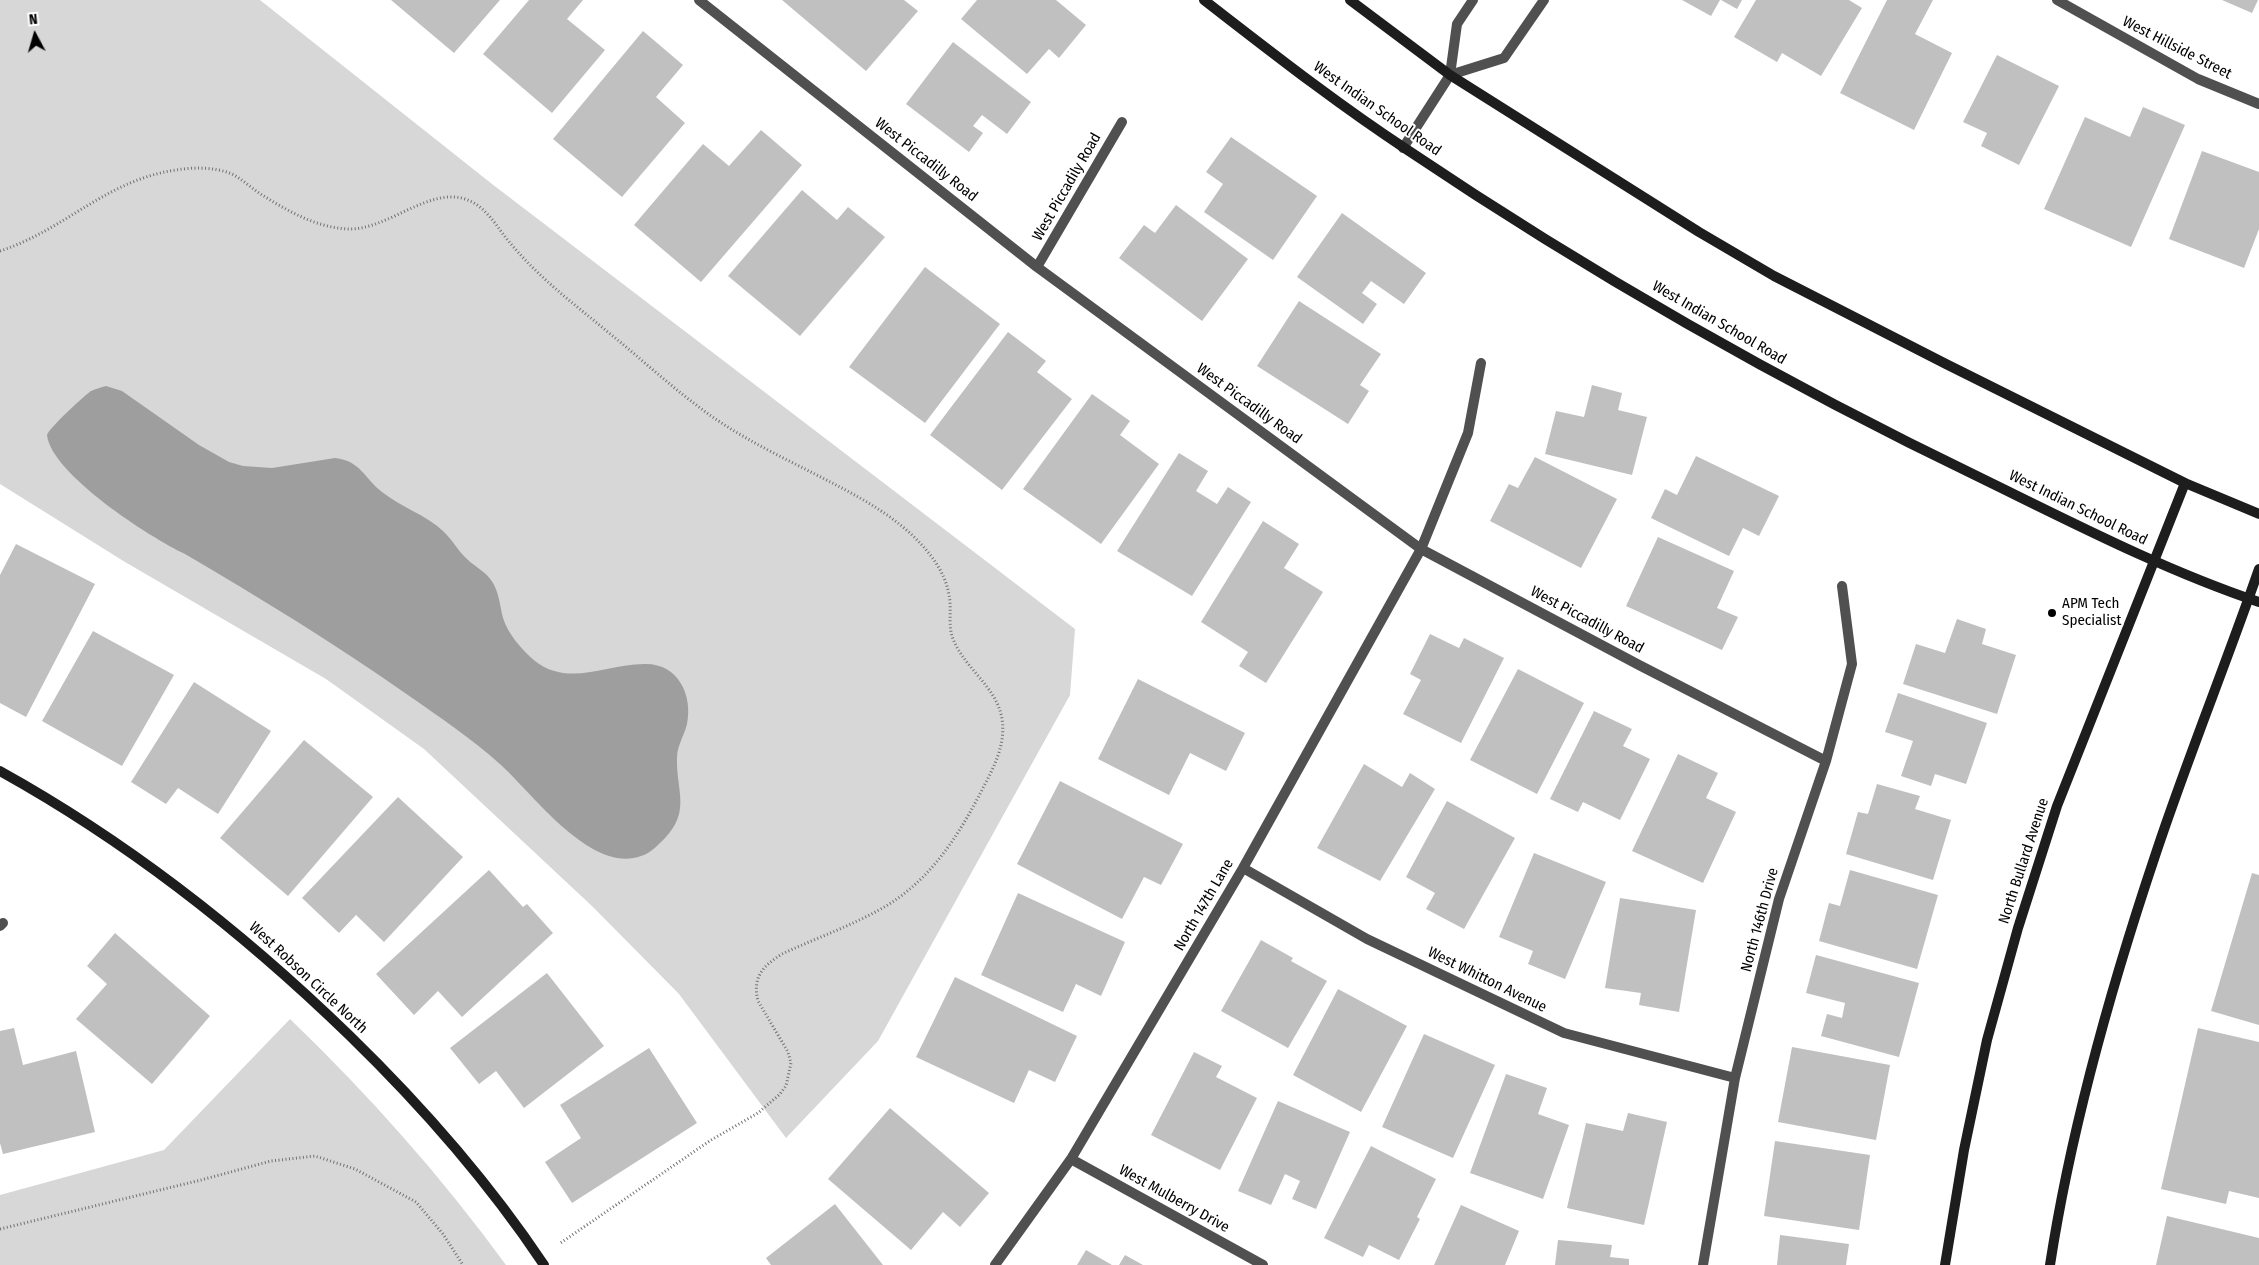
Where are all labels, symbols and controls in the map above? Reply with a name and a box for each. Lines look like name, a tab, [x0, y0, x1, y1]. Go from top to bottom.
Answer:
north arrow	[10, 10, 60, 60]
text: N	[28, 11, 38, 28]
street label: West Hillside Street	[2119, 13, 2235, 83]
street label: West Indian School Road	[1310, 58, 1444, 160]
street label: West Piccadilly Road	[871, 114, 981, 206]
street label: West Piccadily Road	[1029, 130, 1105, 244]
street label: West Indian School Road	[1649, 277, 1789, 369]
street label: West Piccadilly Road	[1193, 360, 1305, 448]
street label: West Indian School Road	[2006, 467, 2150, 549]
street label: West Piccadilly Road	[1527, 583, 1647, 657]
place label: APM Tech Specialist	[2062, 595, 2121, 630]
marker: APM Tech Specialist	[2046, 607, 2058, 619]
street label: North Bullard Avenue	[1995, 796, 2053, 926]
street label: North 147th Lane	[1170, 856, 1238, 954]
street label: North 146th Drive	[1737, 866, 1783, 974]
street label: West Robson Circle North	[245, 918, 371, 1038]
street label: West Whitton Avenue	[1425, 943, 1549, 1017]
street label: West Mulberry Drive	[1116, 1161, 1232, 1237]

